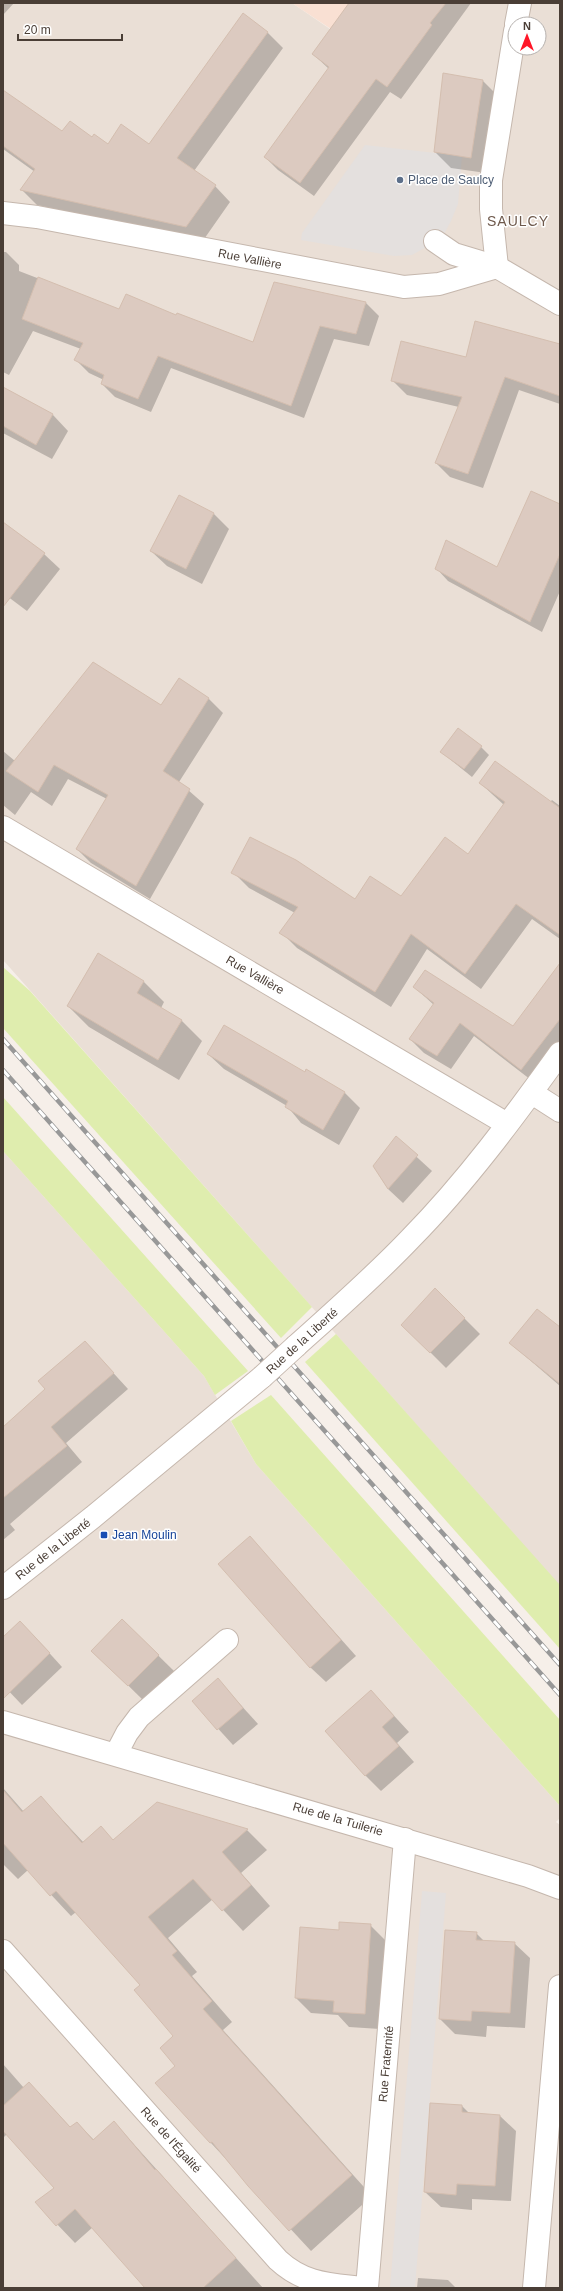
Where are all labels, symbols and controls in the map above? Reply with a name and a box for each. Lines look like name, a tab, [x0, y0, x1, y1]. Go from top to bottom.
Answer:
scale bar	[18, 16, 122, 42]
north arrow	[507, 16, 547, 56]
text: N	[523, 20, 531, 32]
text: 20 m	[24, 23, 51, 37]
place label: Place de Saulcy	[408, 173, 494, 187]
marker: Place de Saulcy	[395, 175, 405, 185]
district label: SAULCY	[487, 213, 549, 229]
street label: Rue Vallière	[217, 246, 283, 272]
street label: Rue Vallière	[224, 953, 287, 997]
street label: Rue de la Liberté	[263, 1305, 341, 1377]
street label: Rue de la Liberté	[13, 1515, 94, 1583]
place label: Jean Moulin	[112, 1528, 177, 1542]
marker: Jean Moulin	[99, 1530, 109, 1540]
street label: Rue de la Tuilerie	[291, 1799, 385, 1839]
street label: Rue Fraternité	[376, 2025, 396, 2103]
street label: Rue de l'Égalité	[138, 2104, 205, 2176]

